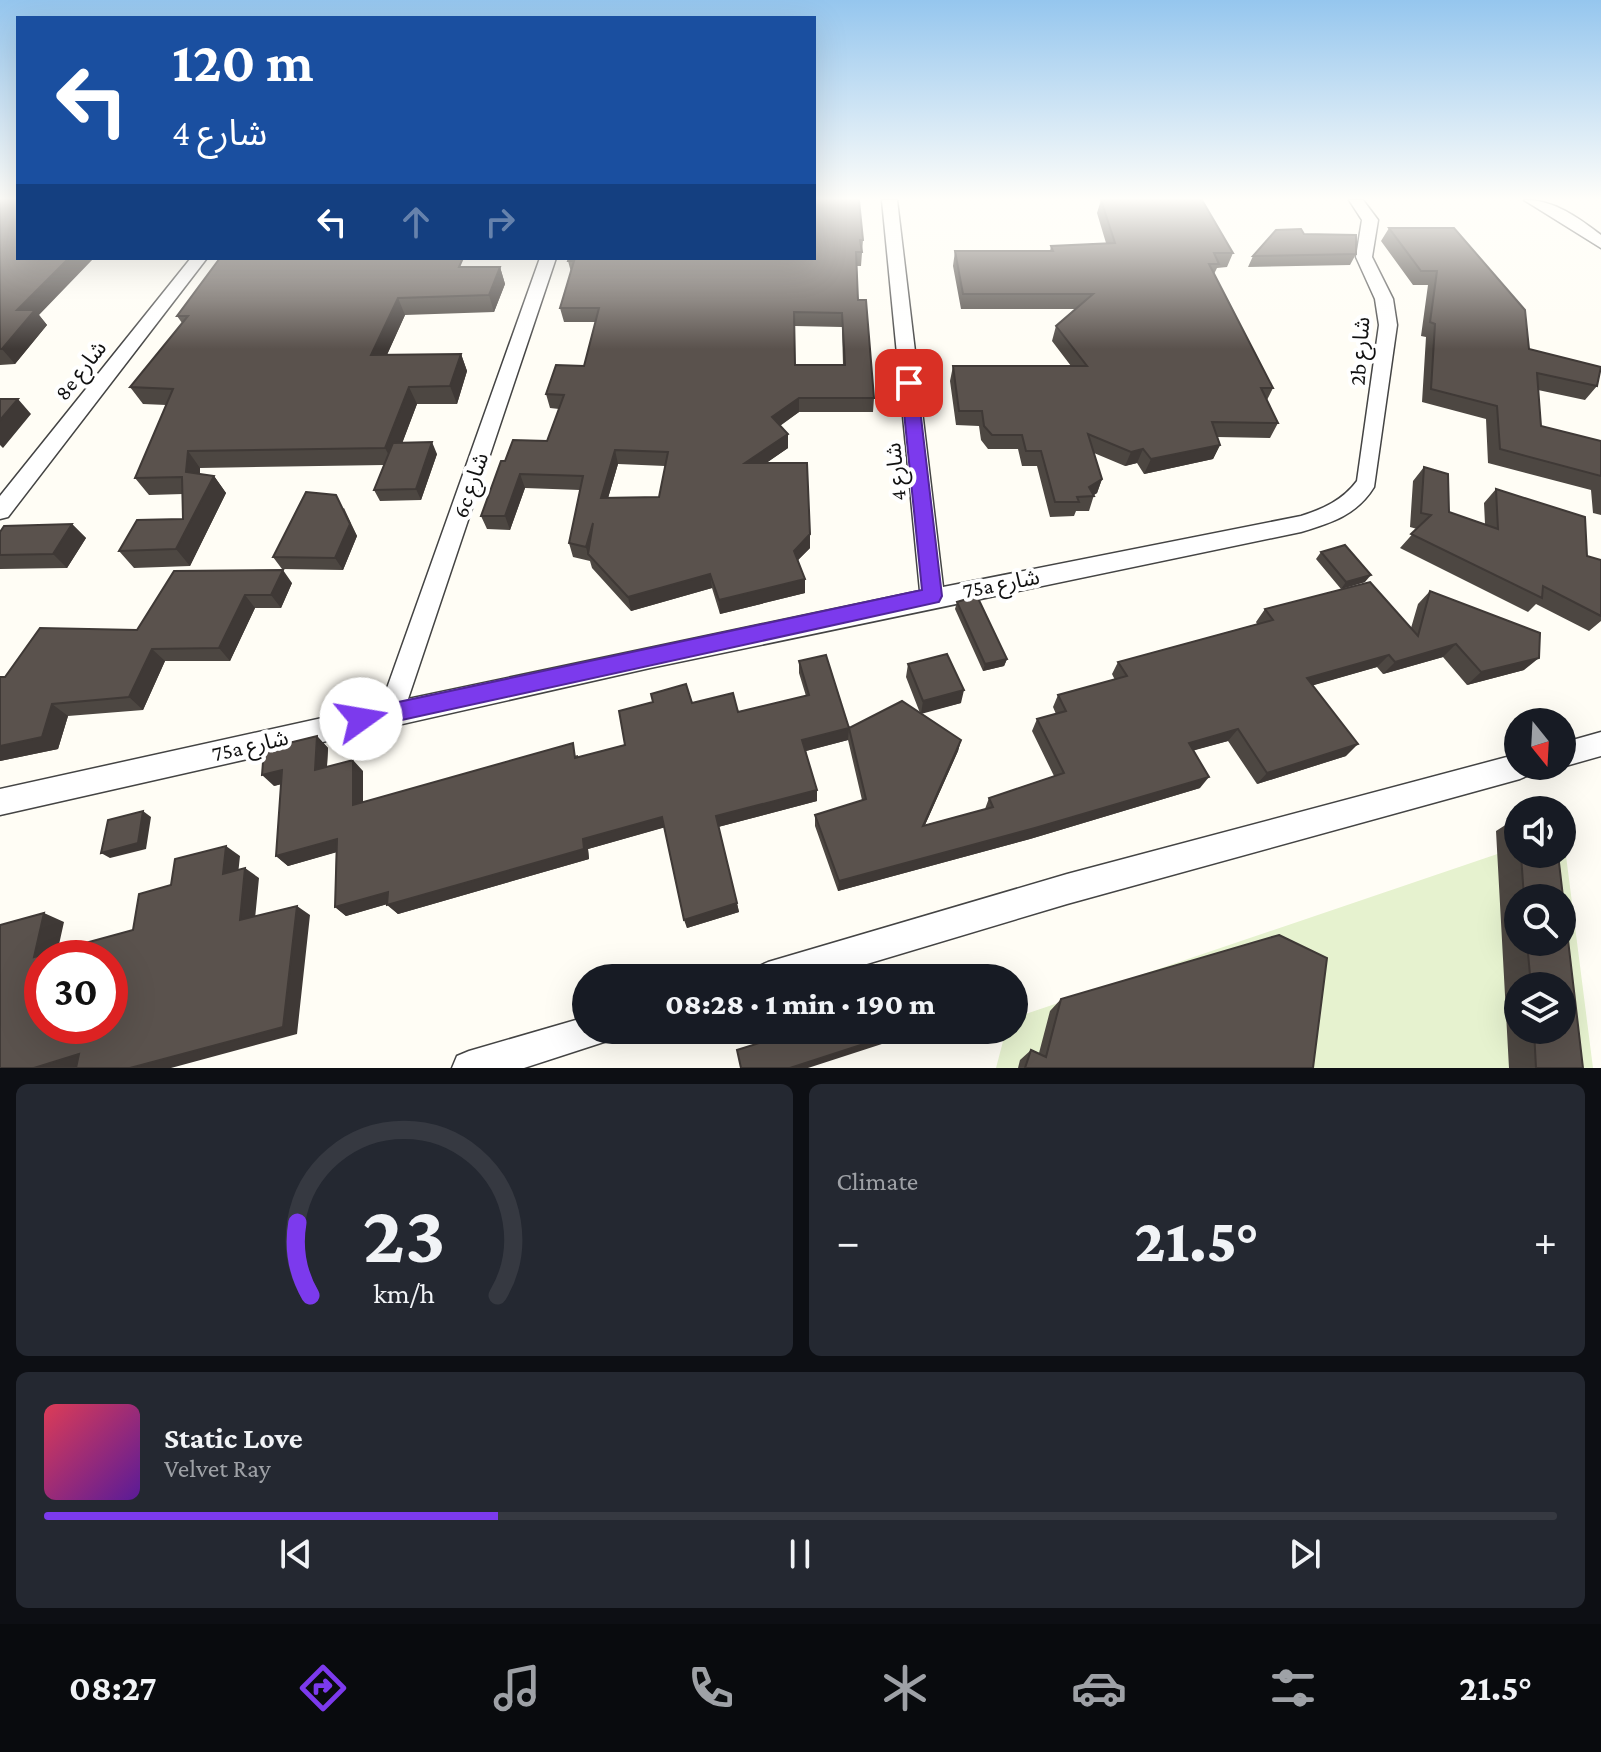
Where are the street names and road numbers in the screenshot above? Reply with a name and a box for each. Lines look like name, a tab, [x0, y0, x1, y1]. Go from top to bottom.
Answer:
street label: 2b شارع	[1345, 316, 1378, 387]
street label: 8e شارع	[49, 336, 114, 407]
street label: شارع 4	[880, 441, 915, 502]
street label: 6c شارع	[448, 449, 497, 522]
street label: 75a شارع	[961, 564, 1042, 607]
street label: 75a شارع	[210, 725, 292, 770]

